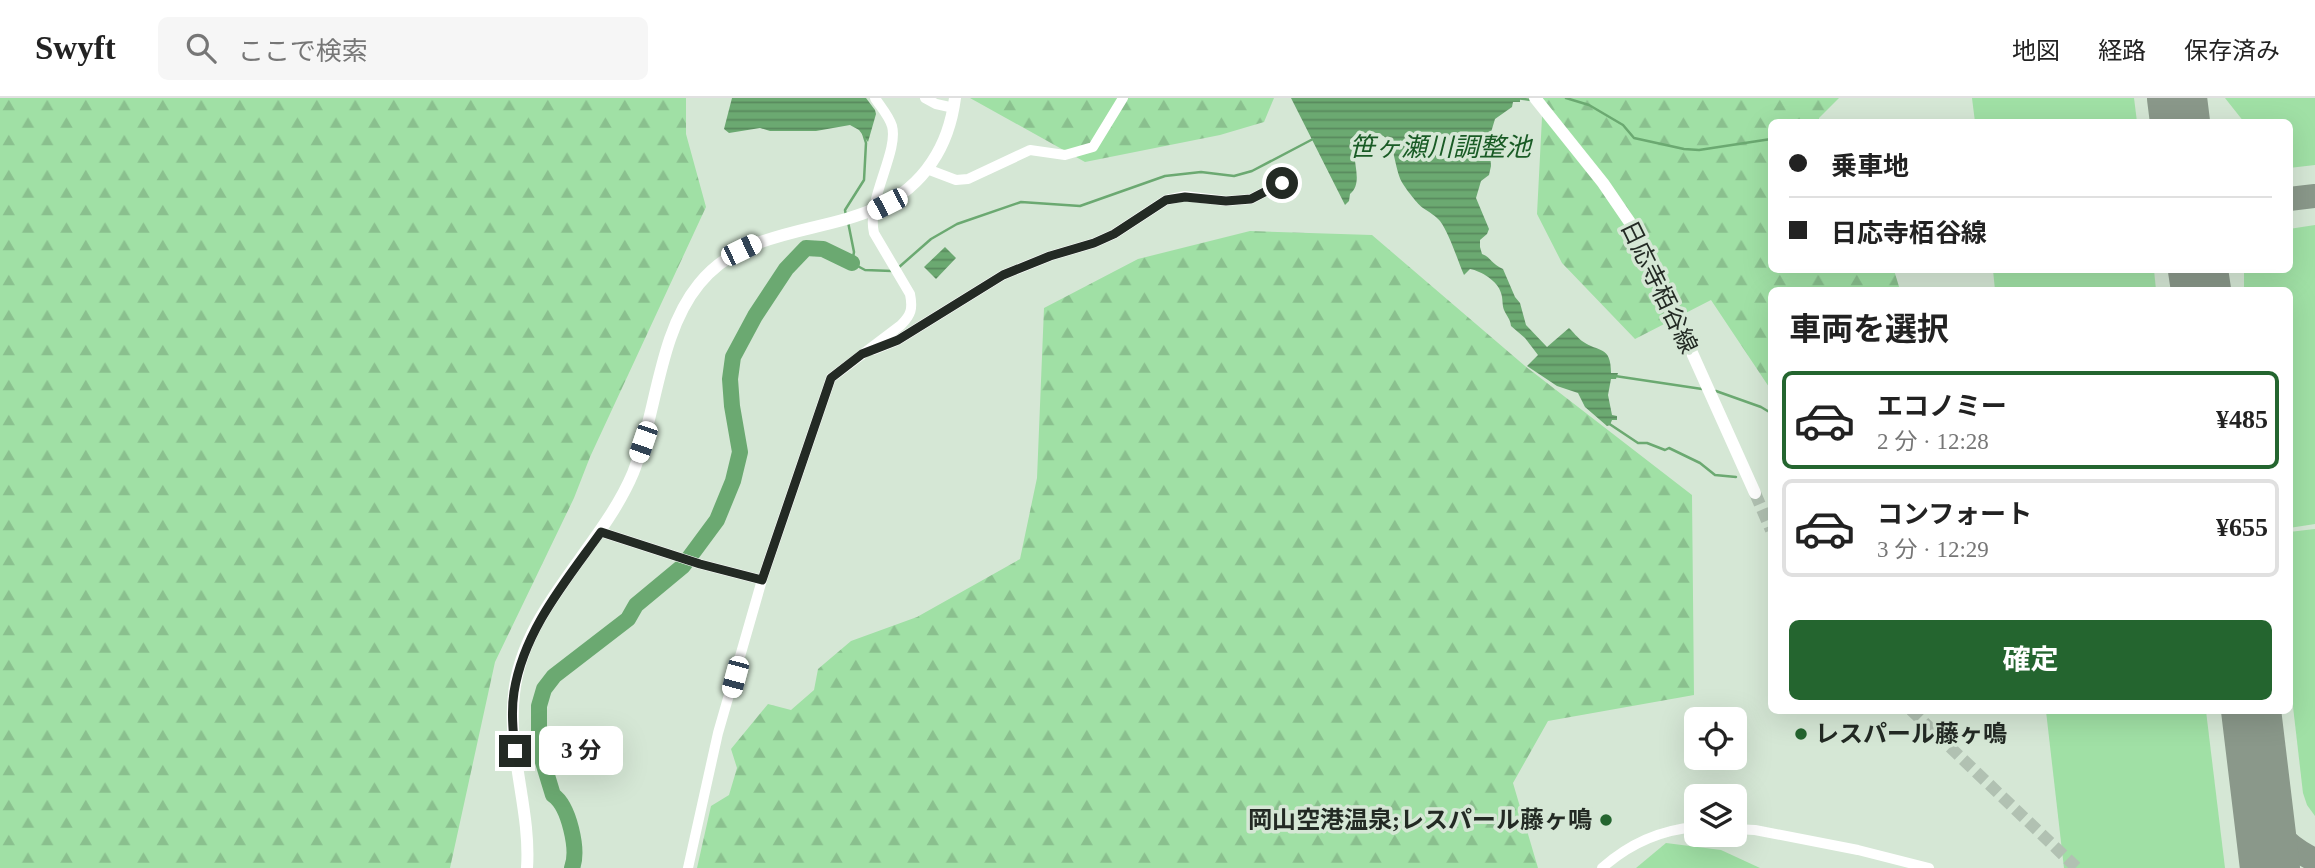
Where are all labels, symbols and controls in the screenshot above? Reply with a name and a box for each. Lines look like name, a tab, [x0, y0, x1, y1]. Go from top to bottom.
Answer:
search box	[158, 17, 648, 80]
icon: search	[182, 29, 220, 67]
text: Swyft	[35, 30, 116, 66]
text: ここで検索	[238, 37, 368, 66]
text: 地図	[2012, 38, 2060, 64]
text: 経路	[2098, 38, 2146, 64]
text: 保存済み	[2184, 38, 2280, 64]
water label: 笹ヶ瀬川調整池	[1349, 133, 1534, 162]
text: 乗車地	[1831, 152, 1909, 181]
route start	[1266, 167, 1298, 199]
car	[864, 185, 911, 223]
street label: 日応寺栢谷線	[1616, 217, 1702, 357]
text: 日応寺栢谷線	[1831, 219, 1987, 248]
car	[718, 231, 765, 269]
text: 車両を選択	[1789, 311, 1949, 347]
icon: car	[1793, 389, 1856, 452]
text: エコノミー	[1877, 392, 2007, 421]
text: ¥485	[2216, 405, 2268, 434]
car	[627, 419, 660, 465]
text: 2 分 · 12:28	[1877, 429, 1989, 454]
icon: car	[1793, 497, 1856, 560]
text: コンフォート	[1877, 500, 2032, 529]
text: ¥655	[2216, 513, 2268, 542]
text: 3 分 · 12:29	[1877, 537, 1989, 562]
button: 確定	[1789, 620, 2272, 700]
car	[720, 654, 751, 700]
map controls	[1684, 707, 1747, 847]
button: locate	[1684, 707, 1747, 770]
place label: レスパール藤ヶ鳴	[1815, 721, 2007, 747]
callout: 3 分	[540, 726, 624, 776]
marker: レスパール藤ヶ鳴	[1793, 726, 1809, 742]
route end	[499, 735, 531, 767]
text: 3 分	[561, 738, 601, 763]
button: layers	[1684, 784, 1747, 847]
place label: 岡山空港温泉;レスパール藤ヶ鳴	[1248, 807, 1592, 833]
marker: 岡山空港温泉;レスパール藤ヶ鳴	[1598, 812, 1614, 828]

